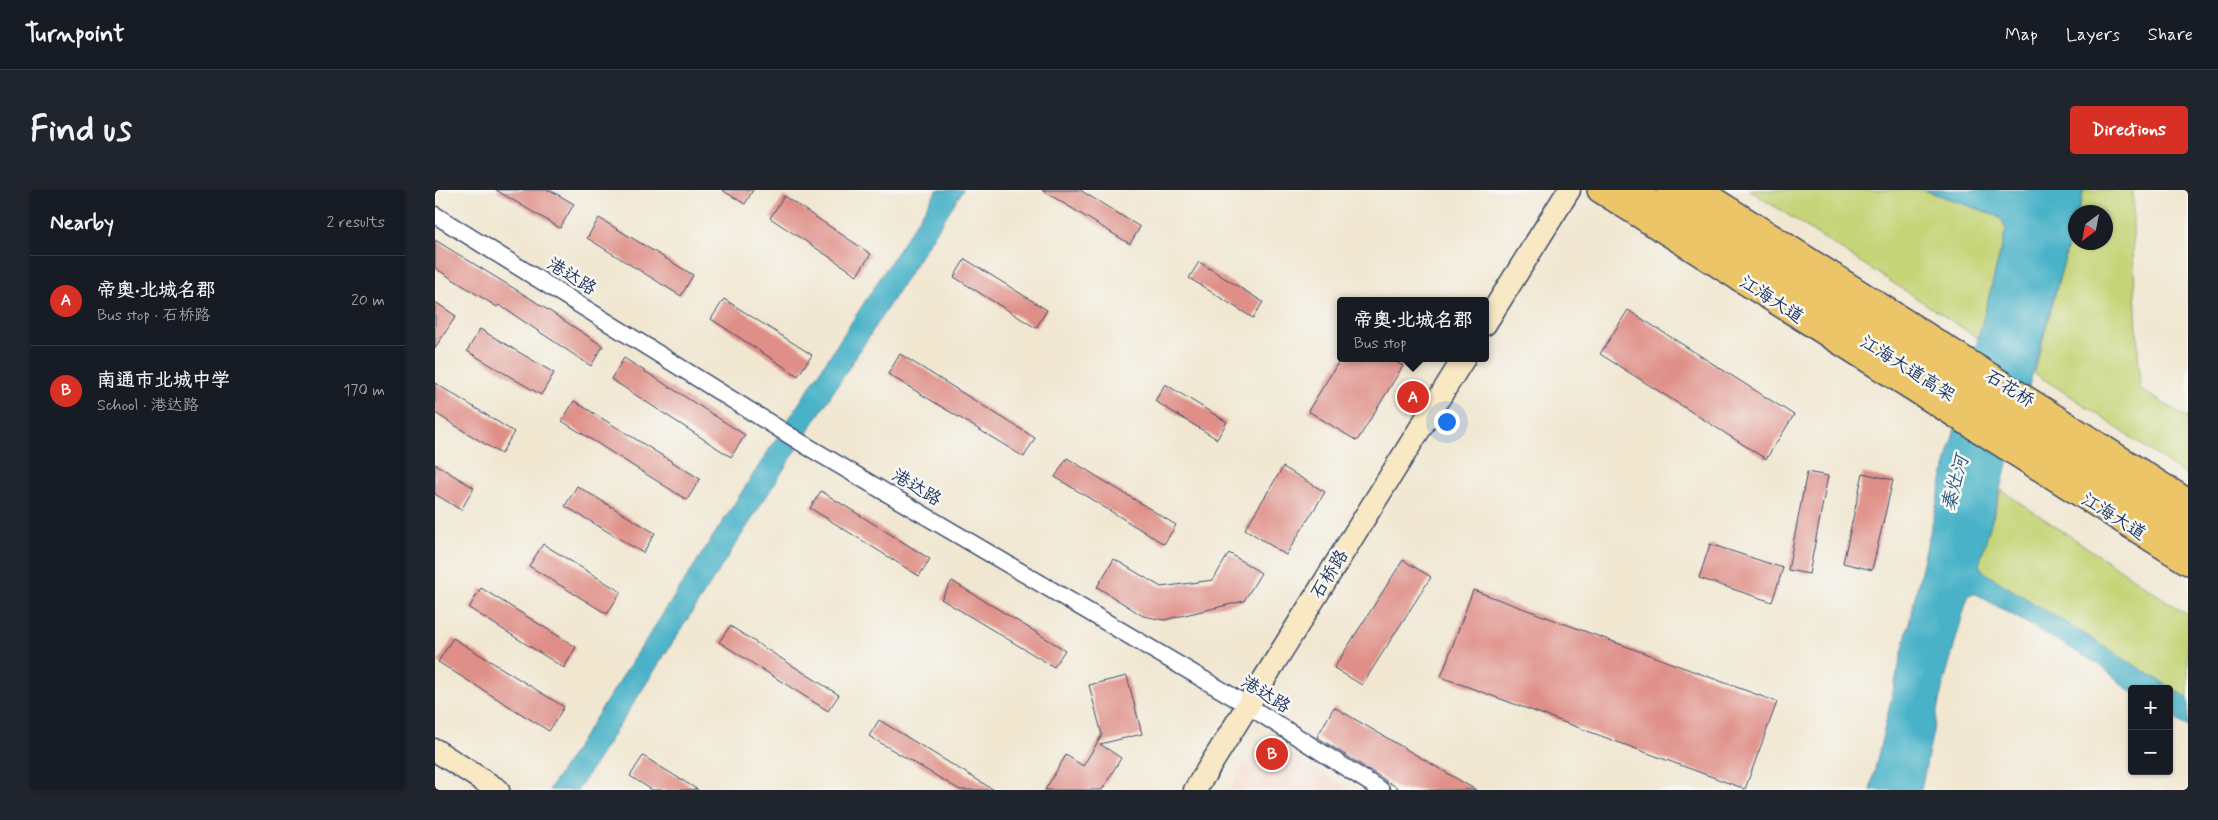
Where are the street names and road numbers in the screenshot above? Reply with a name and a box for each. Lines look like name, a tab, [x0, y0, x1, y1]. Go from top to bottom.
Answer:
street label: 港达路	[542, 252, 601, 301]
street label: 江海大道	[1735, 270, 1808, 330]
street label: 江海大道高架	[1855, 330, 1960, 408]
street label: 石花桥	[1980, 364, 2039, 413]
street label: 港达路	[887, 464, 946, 512]
street label: 江海大道	[2077, 488, 2150, 546]
street label: 石桥路	[1305, 545, 1354, 604]
street label: 港达路	[1236, 670, 1295, 719]

